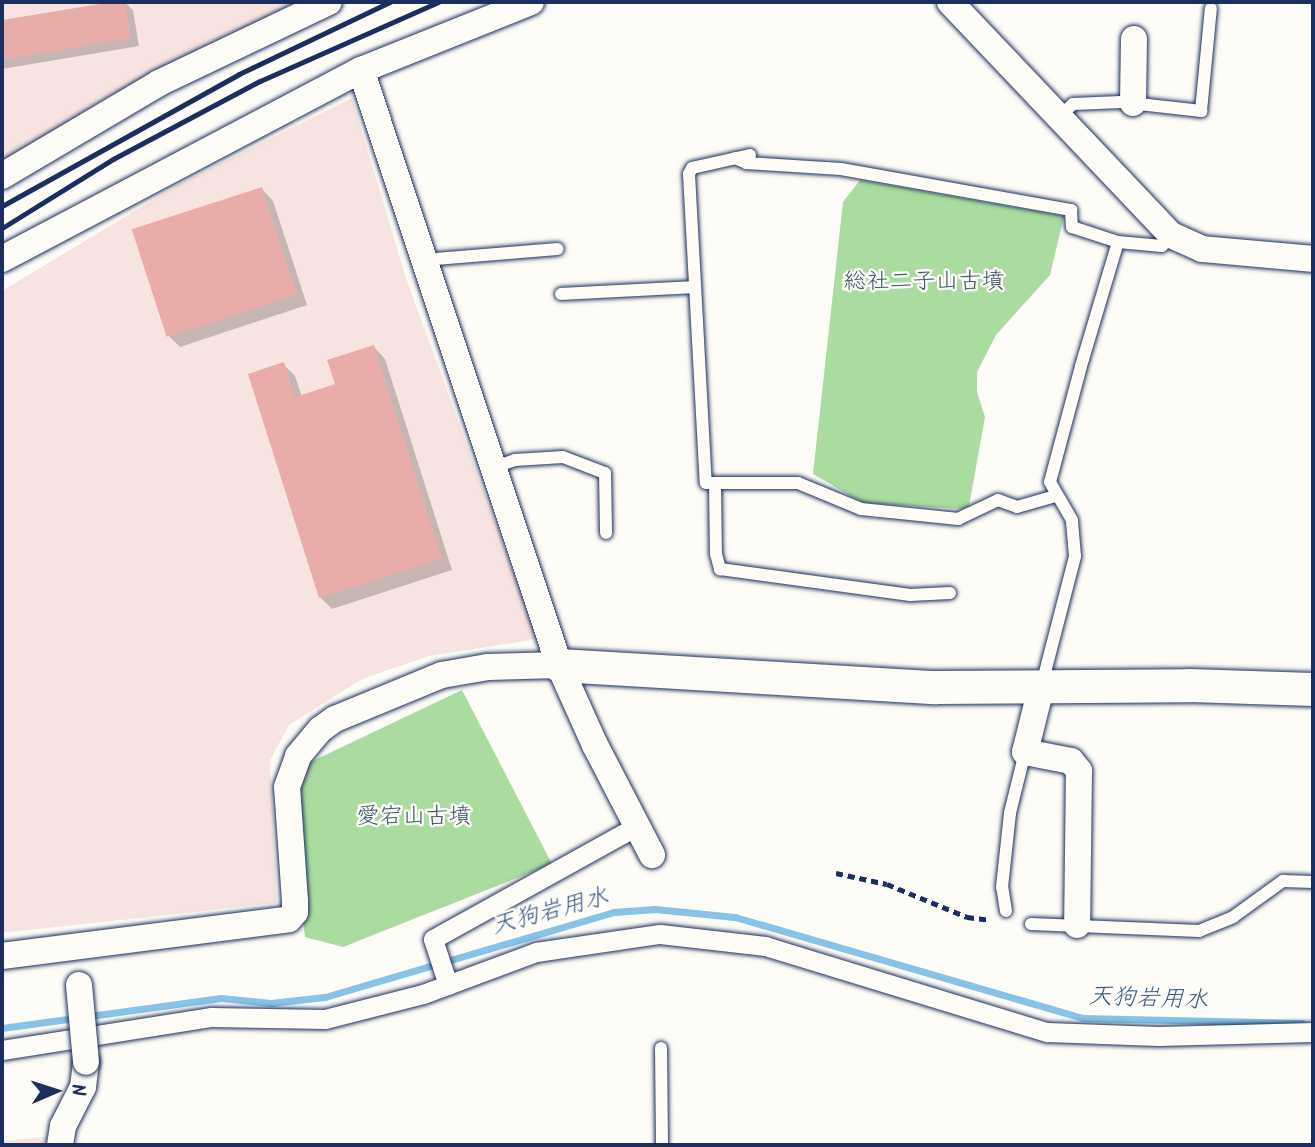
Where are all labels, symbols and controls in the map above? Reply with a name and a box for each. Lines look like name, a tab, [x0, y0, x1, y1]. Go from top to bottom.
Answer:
park label: 総社二子山古墳	[844, 268, 1004, 296]
park label: 愛宕山古墳	[357, 803, 471, 831]
water label: 天狗岩用水	[488, 883, 612, 941]
water label: 天狗岩用水	[1088, 983, 1208, 1015]
north arrow	[21, 1056, 91, 1126]
text: N	[62, 1083, 92, 1097]

